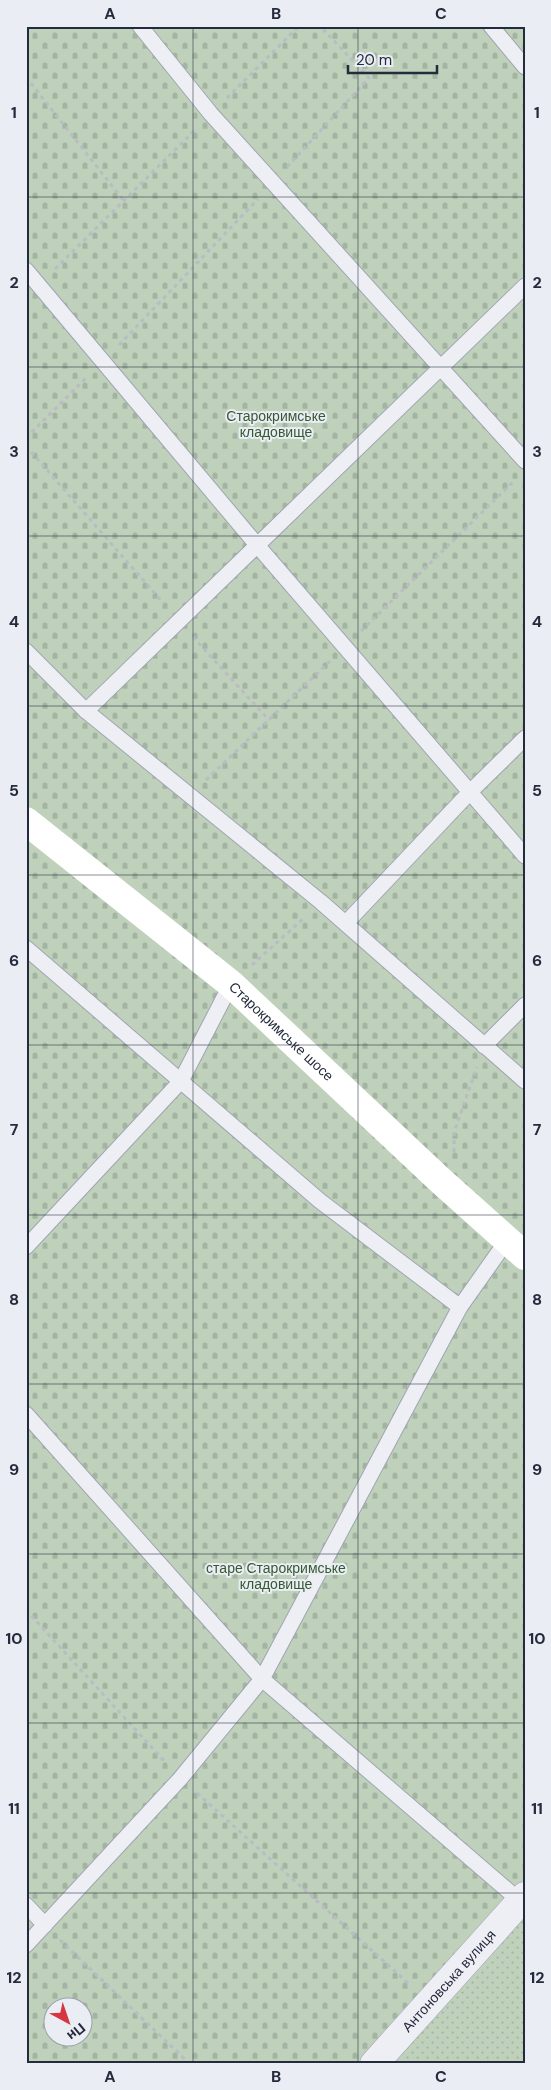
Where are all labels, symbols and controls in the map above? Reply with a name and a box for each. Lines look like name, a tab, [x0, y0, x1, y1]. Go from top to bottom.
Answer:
text: A	[104, 3, 116, 24]
text: B	[271, 3, 281, 24]
text: C	[435, 3, 447, 24]
scale bar	[348, 42, 437, 74]
text: 20 m	[356, 50, 392, 70]
text: 1	[11, 102, 17, 123]
text: 1	[534, 102, 540, 123]
text: 2	[9, 272, 19, 293]
text: 2	[532, 272, 542, 293]
park label: Старокримське кладовище	[226, 407, 326, 441]
text: 3	[9, 441, 19, 462]
text: 3	[532, 441, 542, 462]
text: 4	[9, 611, 19, 632]
text: 4	[532, 611, 542, 632]
text: 5	[9, 780, 19, 801]
text: 5	[532, 780, 542, 801]
text: 6	[9, 950, 19, 971]
text: 6	[532, 950, 542, 971]
street label: Старокримське шосе	[225, 978, 338, 1085]
text: 7	[10, 1119, 19, 1140]
text: 7	[533, 1119, 542, 1140]
text: 8	[9, 1289, 19, 1310]
text: 8	[532, 1289, 542, 1310]
text: 9	[9, 1459, 19, 1480]
text: 9	[532, 1459, 542, 1480]
park label: старе Старокримське кладовище	[206, 1559, 346, 1593]
text: 10	[5, 1628, 23, 1649]
text: 10	[528, 1628, 546, 1649]
text: 11	[8, 1798, 20, 1819]
text: 11	[531, 1798, 543, 1819]
street label: Антоновська вулиця	[398, 1926, 500, 2036]
text: 12	[6, 1967, 22, 1988]
text: 12	[529, 1967, 545, 1988]
north arrow	[42, 1998, 92, 2048]
text: Пн	[63, 2019, 89, 2045]
text: A	[104, 2066, 116, 2087]
text: B	[271, 2066, 281, 2087]
text: C	[435, 2066, 447, 2087]

